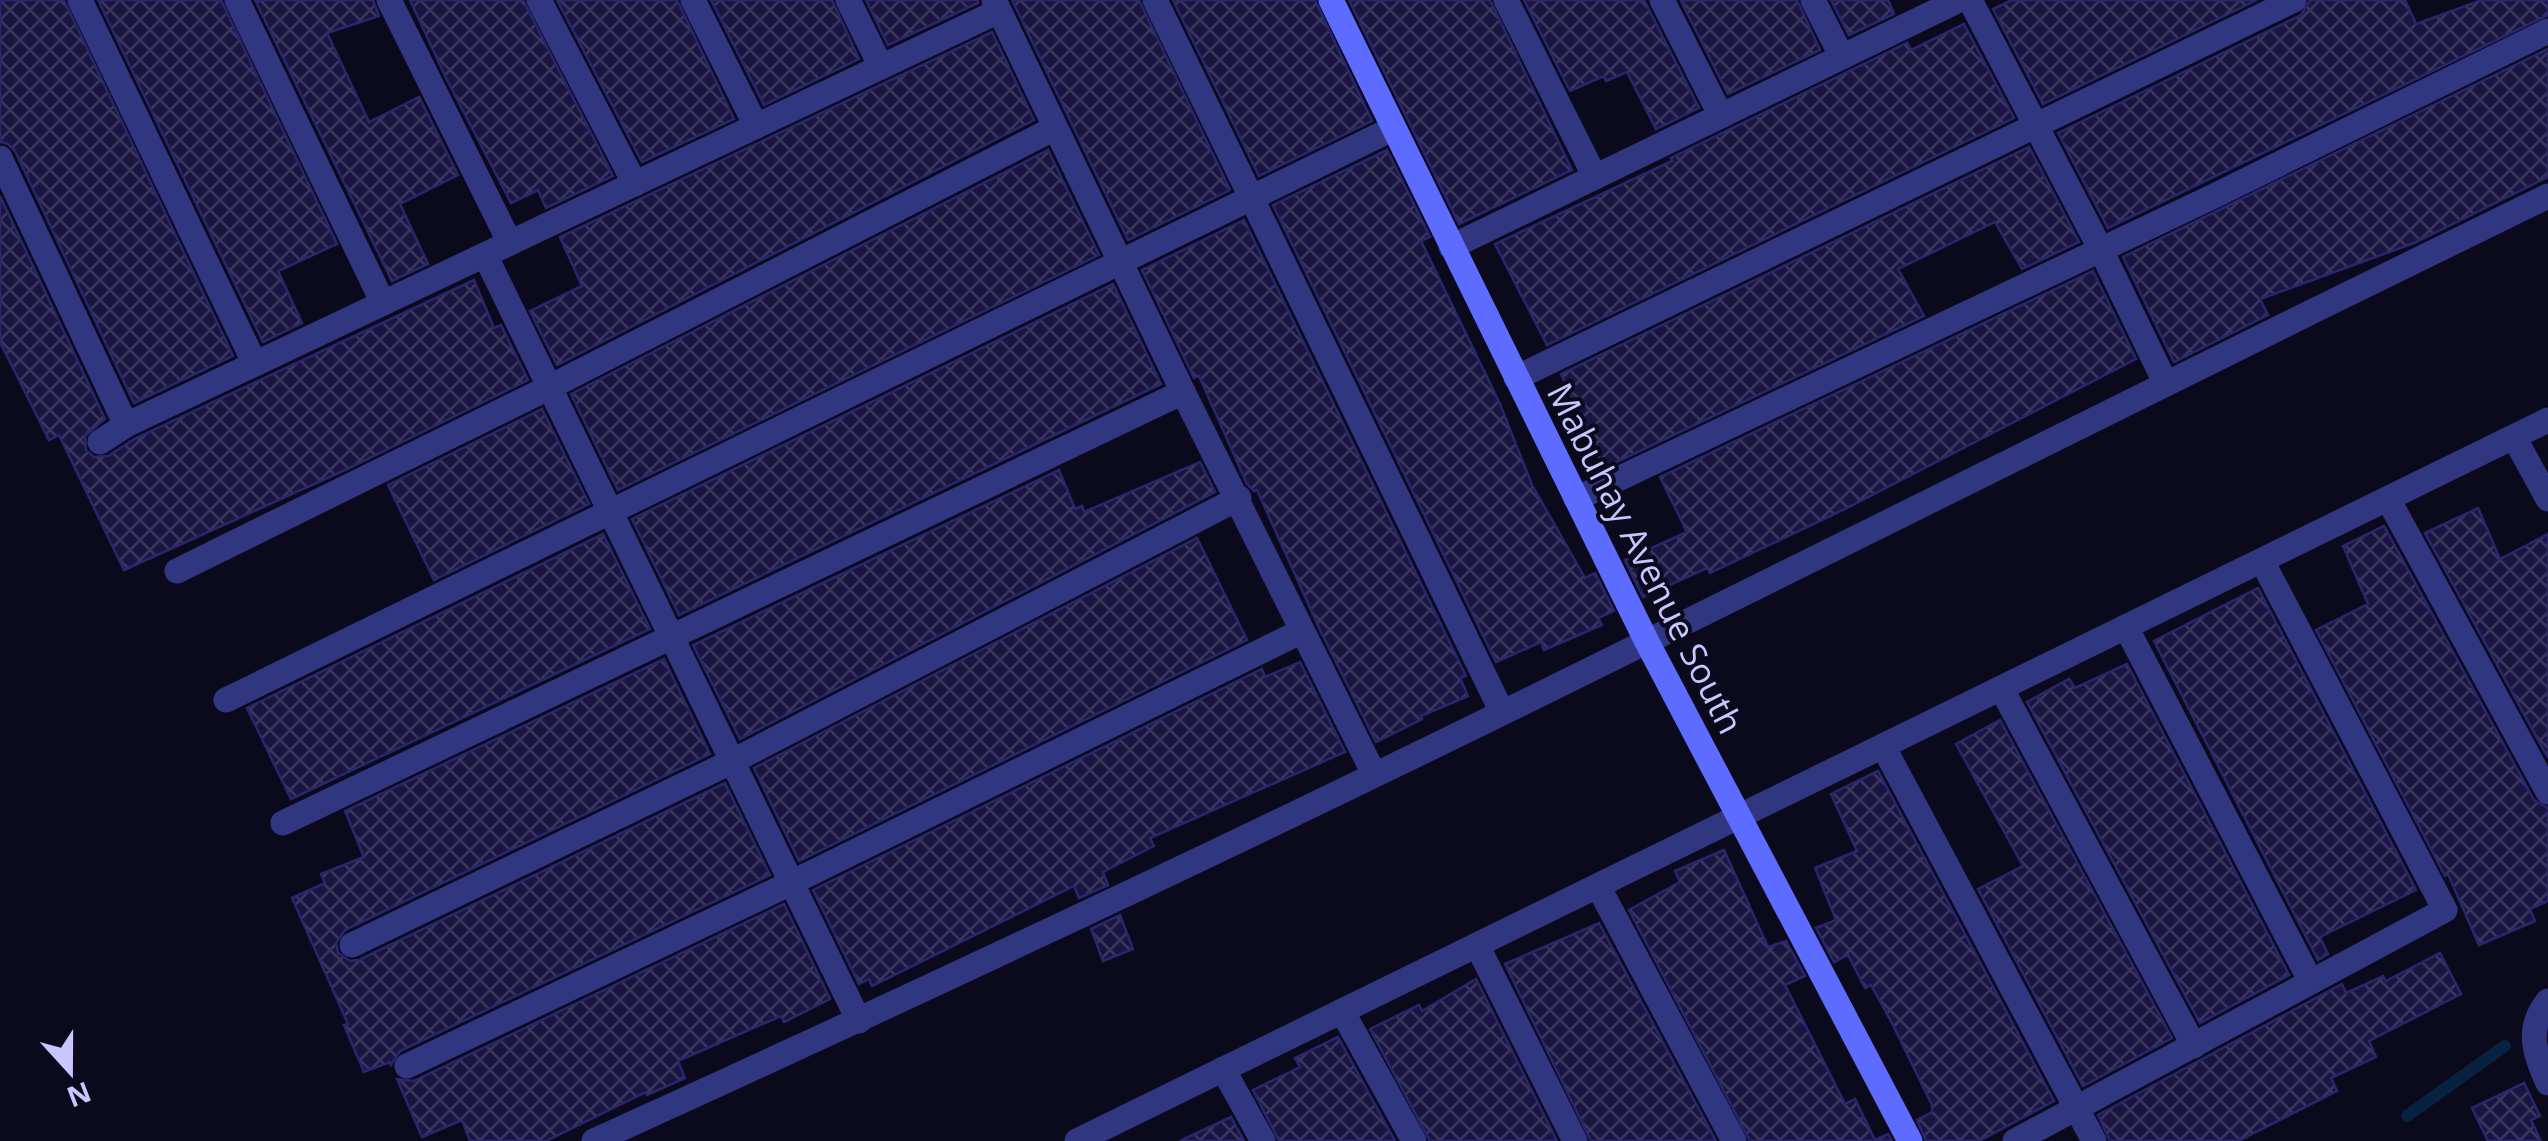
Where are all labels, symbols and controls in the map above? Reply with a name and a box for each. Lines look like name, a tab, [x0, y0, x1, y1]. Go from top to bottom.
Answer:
street label: Mabuhay Avenue South	[1537, 374, 1755, 742]
north arrow	[20, 1021, 120, 1121]
text: N	[62, 1073, 97, 1117]

